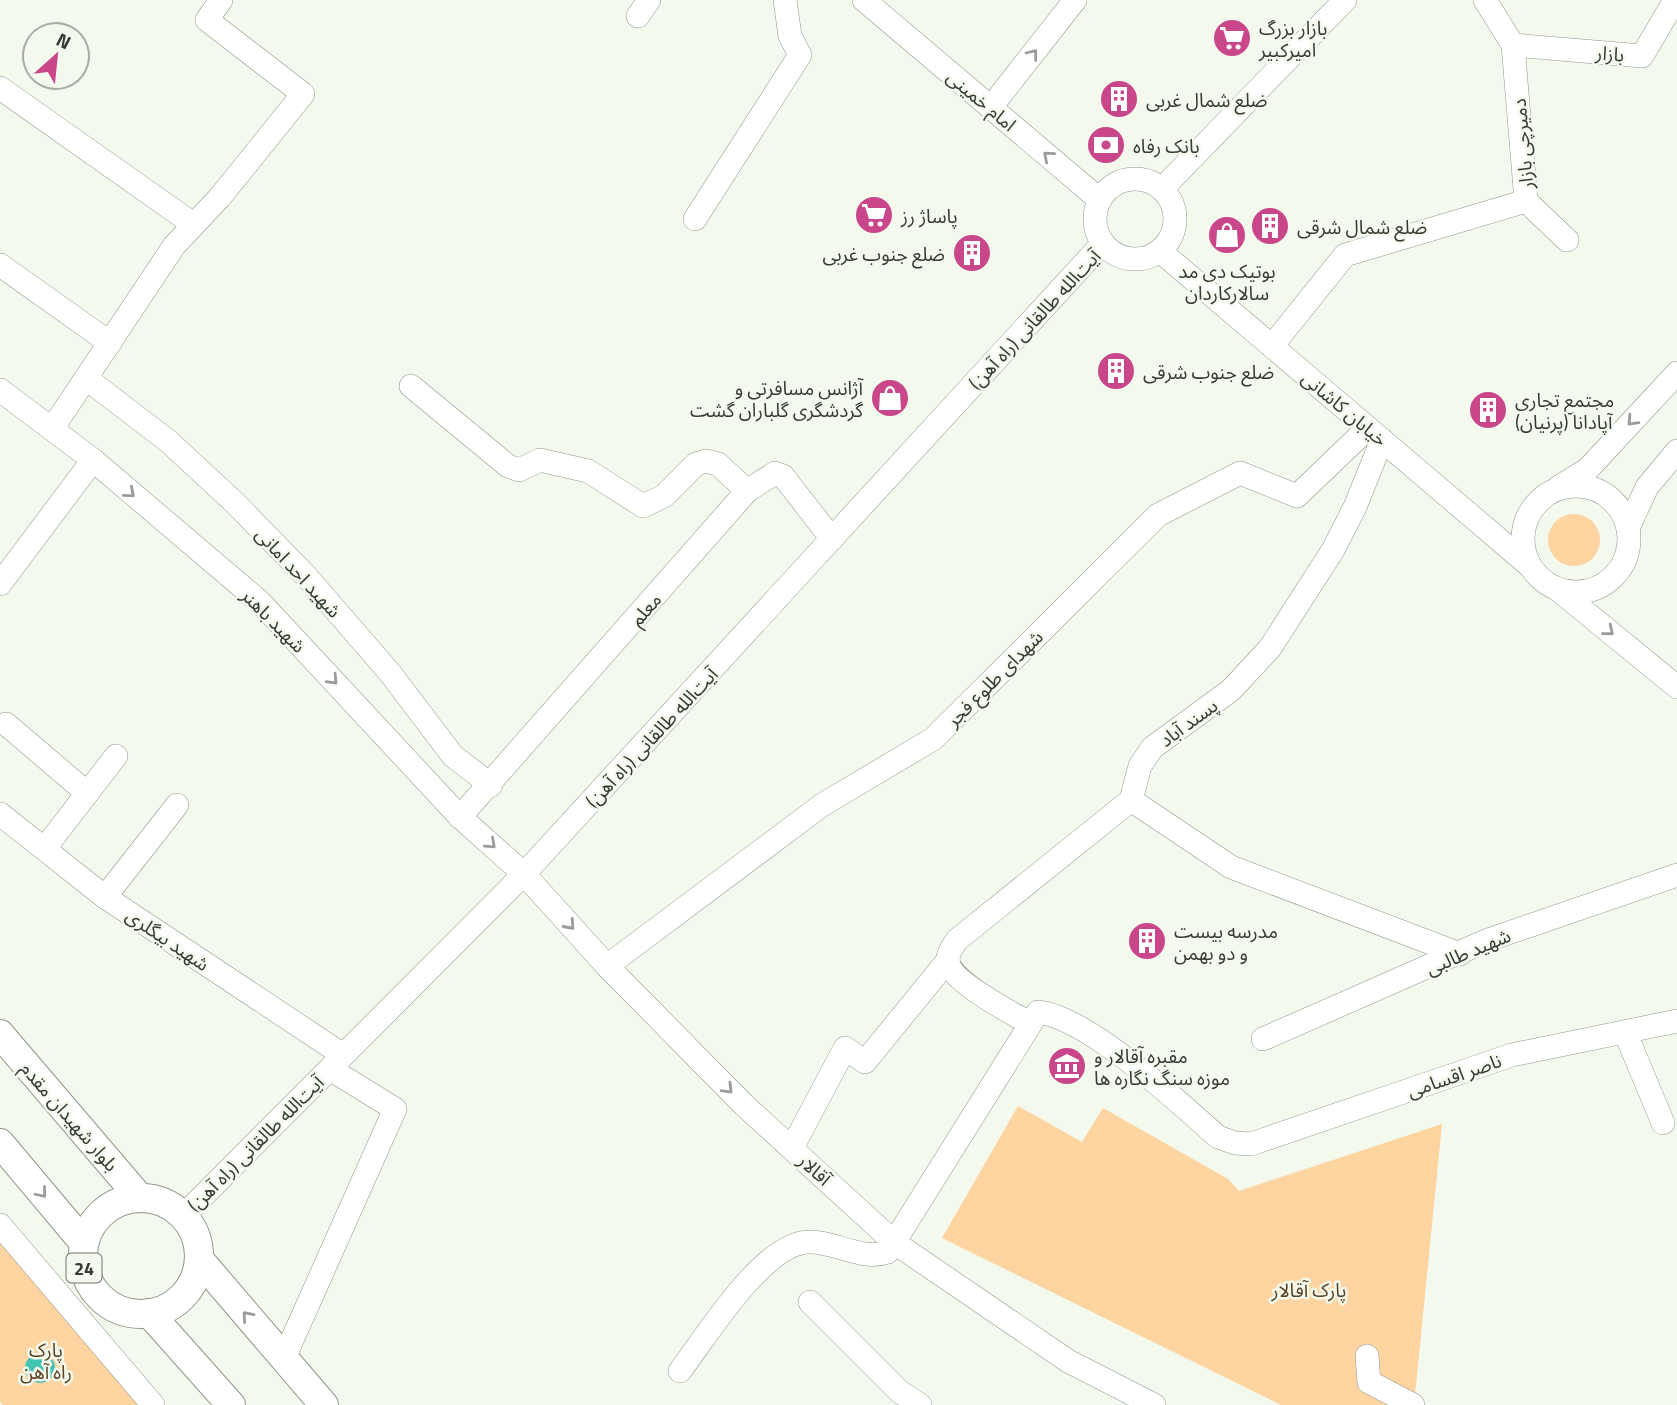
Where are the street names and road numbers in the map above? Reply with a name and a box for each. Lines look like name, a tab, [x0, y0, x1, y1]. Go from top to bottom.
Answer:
street label: بازار	[1593, 37, 1626, 69]
street label: امام خمینی	[940, 62, 1023, 139]
street label: دمیرچی بازار	[1504, 97, 1540, 192]
street label: (راه آهن) آیت‌الله طالقانی	[961, 241, 1108, 396]
street label: خیابان کاشانی	[1296, 363, 1394, 453]
street label: شهید احد امانی	[249, 520, 349, 624]
street label: شهید باهنر	[234, 580, 313, 659]
street label: معلم	[622, 586, 669, 633]
street label: شهدای طلوع فجر	[938, 623, 1049, 734]
street label: (راه آهن) آیت‌الله طالقانی	[578, 659, 725, 814]
street label: پسند آباد	[1152, 691, 1224, 753]
street label: شهید بیگلری	[120, 900, 216, 978]
street label: شهید طالبی	[1421, 920, 1515, 982]
street label: ناصر اقسامی	[1403, 1045, 1505, 1105]
street label: بلوار شهیدان مقدم	[13, 1055, 126, 1178]
street label: (راه آهن) آیت‌الله طالقانی	[180, 1067, 331, 1218]
street label: آقالار	[791, 1145, 839, 1193]
road number: 24	[66, 1254, 102, 1282]

